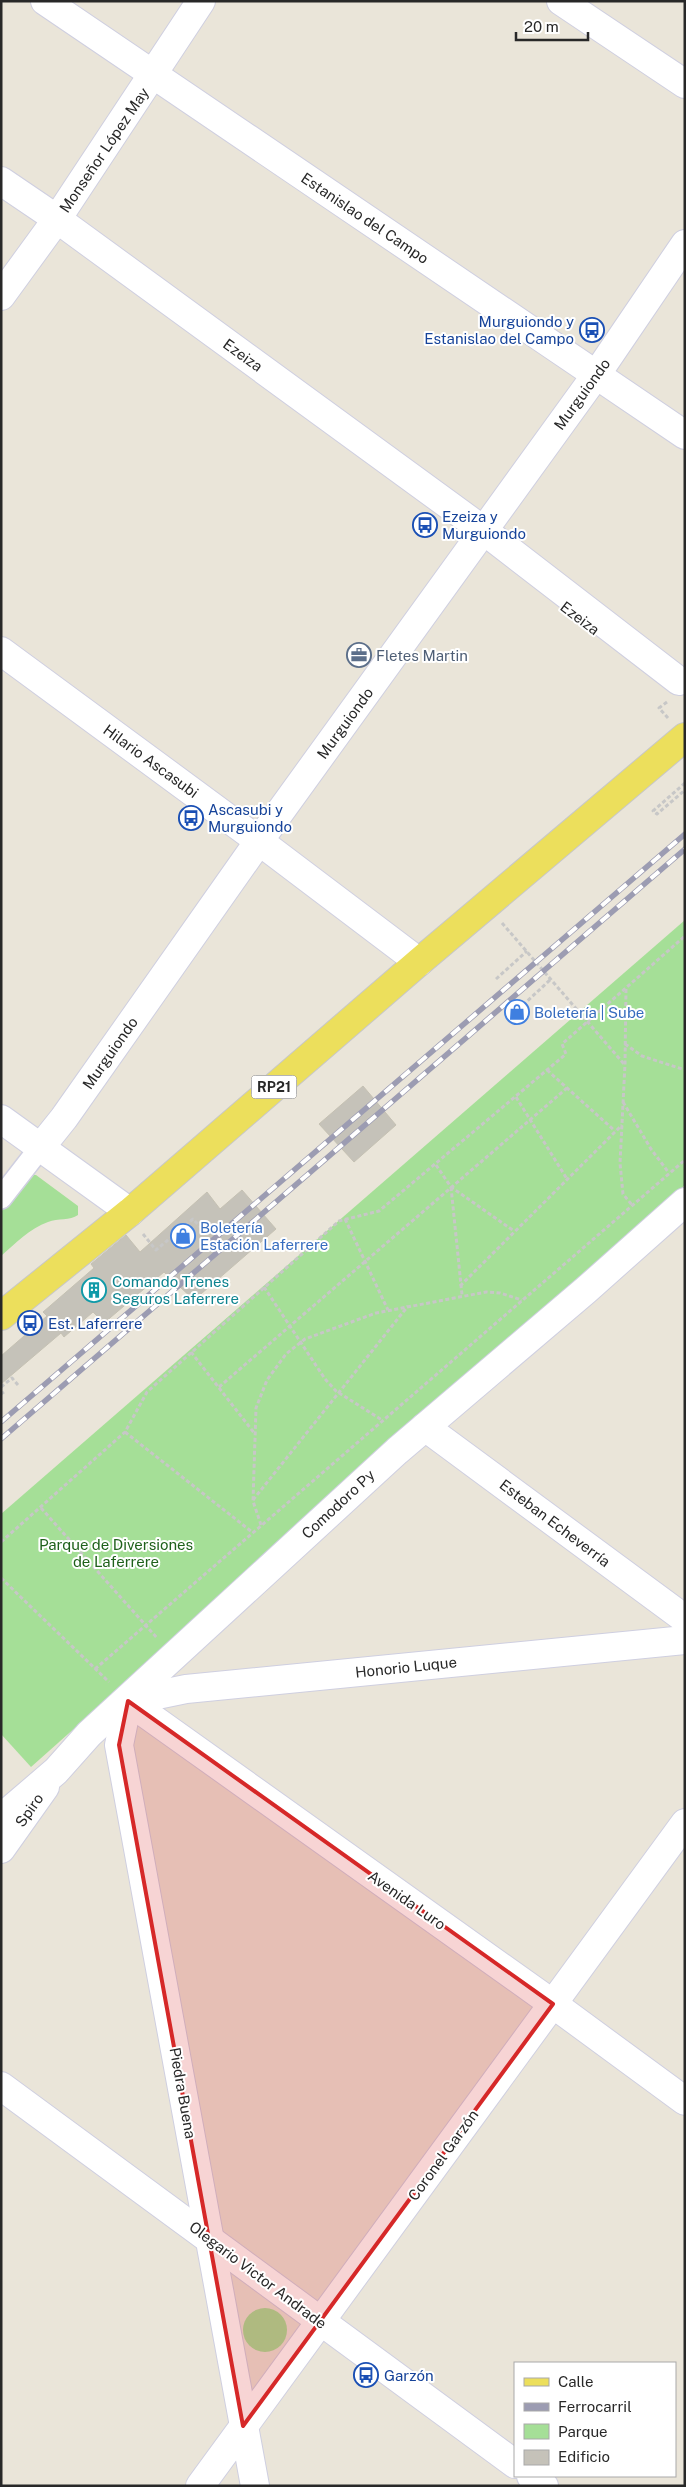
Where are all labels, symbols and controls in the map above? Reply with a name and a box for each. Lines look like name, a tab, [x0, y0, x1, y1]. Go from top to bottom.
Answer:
scale bar	[516, 10, 588, 42]
text: 20 m	[524, 18, 559, 35]
street label: Monseñor López May	[56, 84, 152, 216]
street label: Estanislao del Campo	[298, 169, 432, 267]
place label: Murguiondo y Estanislao del Campo	[424, 313, 574, 347]
bus stop icon: Murguiondo y Estanislao del Campo	[579, 317, 605, 343]
street label: Ezeiza	[220, 335, 266, 375]
street label: Murguiondo	[550, 355, 614, 433]
place label: Ezeiza y Murguiondo	[442, 508, 526, 542]
bus stop icon: Ezeiza y Murguiondo	[412, 512, 438, 538]
street label: Ezeiza	[557, 598, 603, 638]
office icon: Fletes Martin	[346, 642, 372, 668]
place label: Fletes Martin	[376, 647, 468, 664]
street label: Murguiondo	[313, 684, 377, 762]
street label: Hilario Ascasubi	[100, 721, 202, 801]
place label: Ascasubi y Murguiondo	[208, 801, 292, 835]
bus stop icon: Ascasubi y Murguiondo	[178, 805, 204, 831]
shop icon: Boletería | Sube	[504, 999, 530, 1025]
place label: Boletería | Sube	[534, 1004, 644, 1021]
street label: Murguiondo	[79, 1014, 141, 1092]
road number: RP21	[252, 1076, 296, 1098]
place label: Boletería Estación Laferrere	[200, 1219, 328, 1253]
shop icon: Boletería Estación Laferrere	[170, 1223, 196, 1249]
place label: Comando Trenes Seguros Laferrere	[112, 1273, 239, 1307]
building icon: Comando Trenes Seguros Laferrere	[81, 1277, 107, 1303]
bus stop icon: Est. Laferrere	[17, 1310, 43, 1336]
place label: Est. Laferrere	[48, 1315, 143, 1332]
street label: Comodoro Py	[298, 1466, 378, 1542]
street label: Esteban Echeverría	[496, 1476, 614, 1570]
park label: Parque de Diversiones de Laferrere	[39, 1536, 193, 1570]
street label: Honorio Luque	[354, 1653, 458, 1681]
street label: Spiro	[11, 1790, 47, 1830]
street label: Avenida Luro	[365, 1867, 449, 1933]
street label: Piedra Buena	[167, 2046, 199, 2140]
street label: Coronel Garzón	[404, 2106, 482, 2204]
street label: Olegario Victor Andrade	[186, 2218, 330, 2332]
bus stop icon: Garzón	[353, 2362, 379, 2388]
legend	[514, 2362, 676, 2477]
place label: Garzón	[384, 2367, 434, 2384]
text: Calle	[558, 2373, 594, 2390]
text: Ferrocarril	[558, 2398, 632, 2415]
text: Parque	[558, 2423, 608, 2440]
text: Edificio	[558, 2448, 610, 2465]

